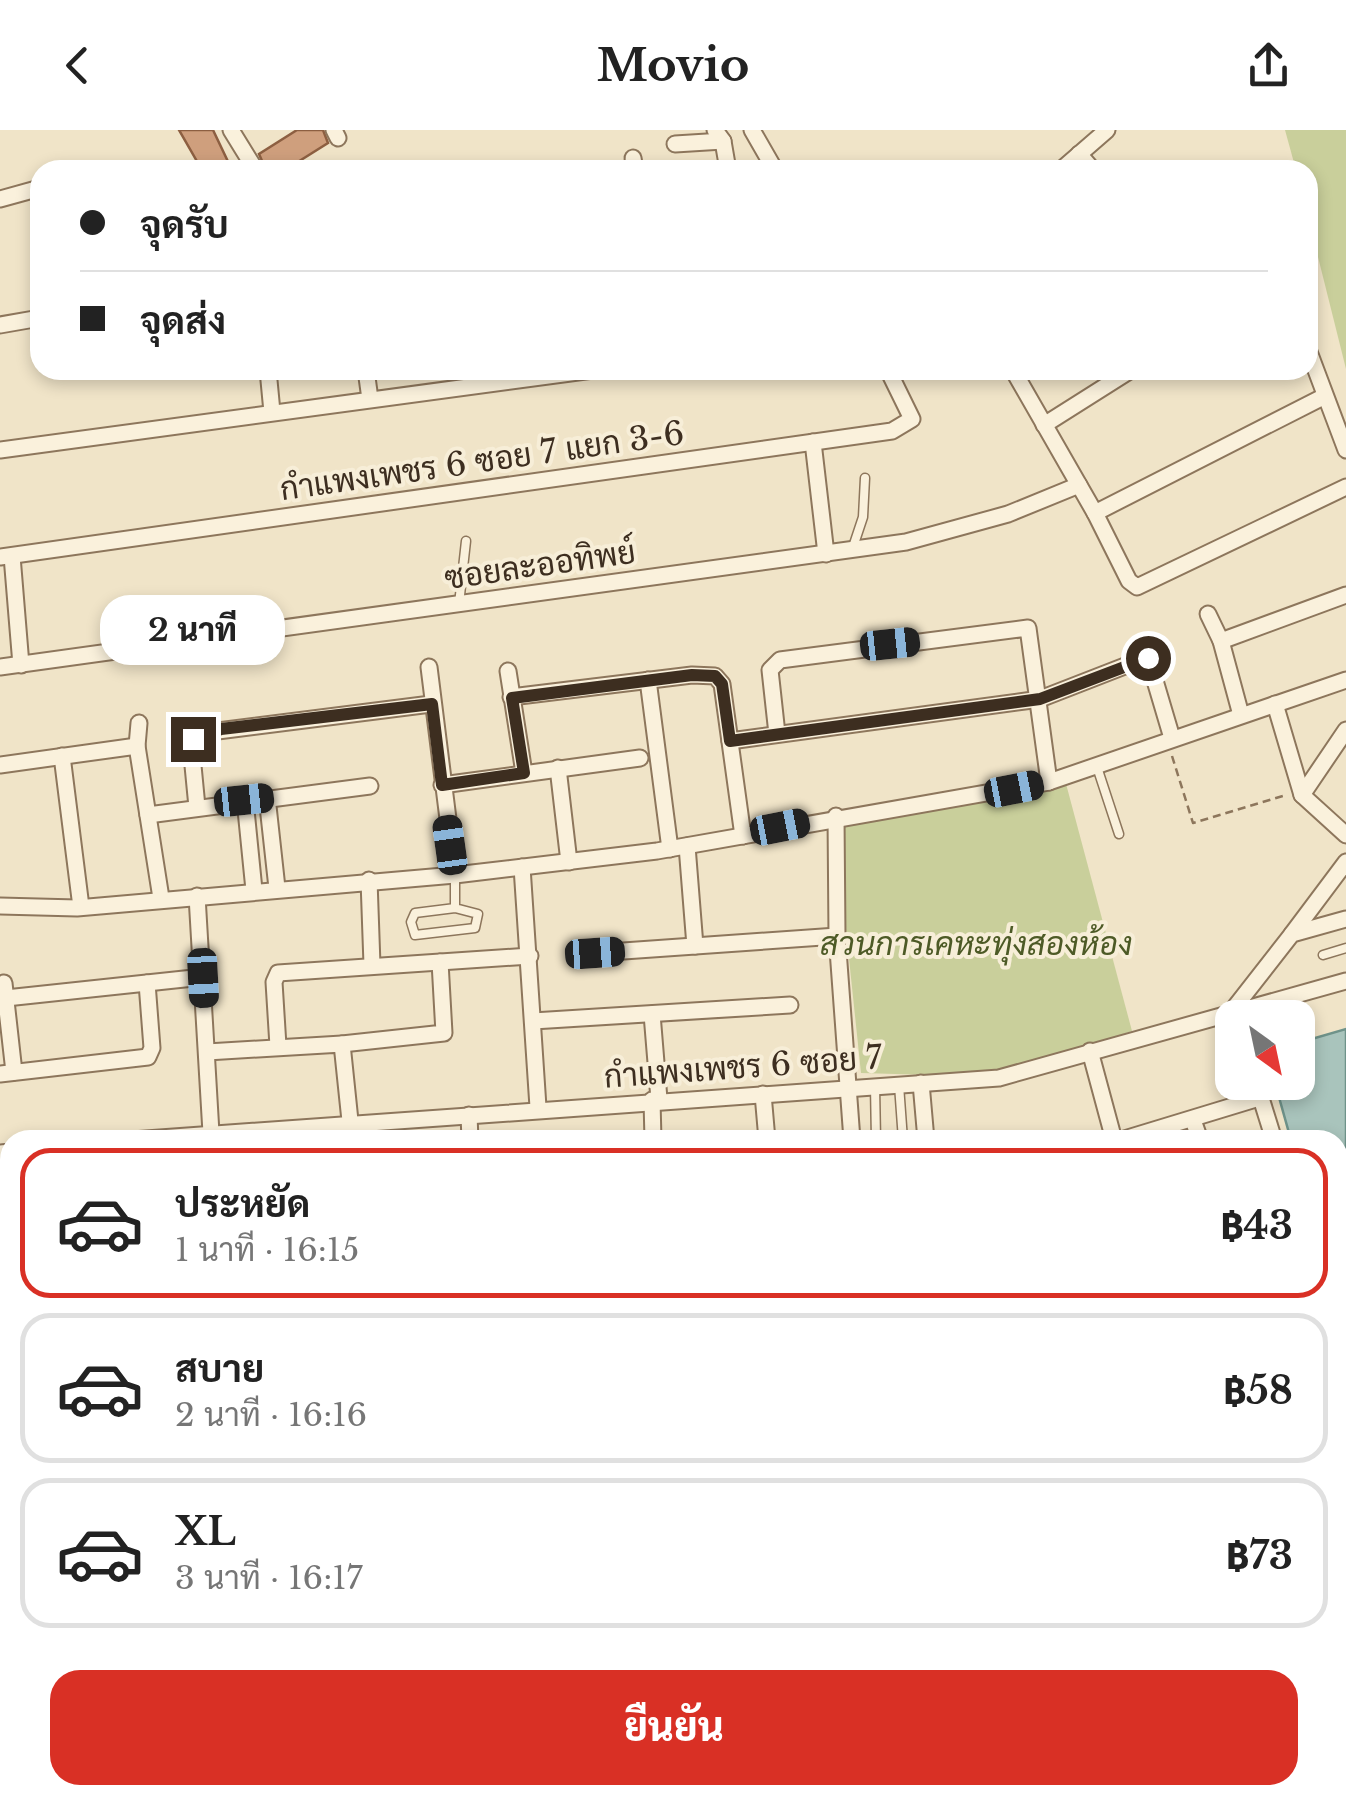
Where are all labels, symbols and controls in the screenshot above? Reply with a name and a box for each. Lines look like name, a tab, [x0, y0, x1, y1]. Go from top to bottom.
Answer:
text: Movio	[596, 37, 750, 93]
icon: back	[50, 38, 105, 93]
icon: share	[1241, 38, 1296, 93]
text: จุดรับ	[140, 201, 229, 248]
text: จุดส่ง	[140, 297, 226, 344]
street label: กำแพงเพชร 6 ซอย 7 แยก 3-6	[277, 413, 687, 509]
street label: ซอยละออทิพย์	[442, 531, 638, 598]
callout: 2 นาที	[100, 594, 286, 664]
text: 2 นาที	[148, 610, 237, 650]
car	[859, 626, 921, 662]
route start	[1126, 636, 1171, 681]
route end	[171, 717, 216, 762]
car	[982, 769, 1046, 809]
car	[213, 782, 275, 818]
car	[748, 807, 812, 847]
car	[431, 813, 469, 877]
park label: สวนการเคหะทุ่งสองห้อง	[820, 923, 1132, 966]
car	[564, 936, 626, 970]
car	[186, 947, 220, 1009]
north arrow	[1215, 1000, 1315, 1100]
map controls	[1215, 1000, 1315, 1100]
street label: กำแพงเพชร 6 ซอย 7	[602, 1037, 884, 1097]
icon: car	[55, 1178, 145, 1268]
text: ประหยัด	[175, 1180, 310, 1227]
text: ฿43	[1220, 1202, 1293, 1249]
text: 1 นาที · 16:15	[175, 1230, 359, 1270]
icon: car	[55, 1343, 145, 1433]
text: สบาย	[175, 1345, 264, 1392]
text: ฿58	[1223, 1367, 1293, 1414]
text: 2 นาที · 16:16	[175, 1395, 367, 1435]
icon: car	[55, 1508, 145, 1598]
text: XL	[175, 1508, 236, 1555]
text: ฿73	[1226, 1532, 1293, 1579]
text: 3 นาที · 16:17	[175, 1558, 363, 1598]
button: ยืนยัน	[50, 1670, 1298, 1785]

